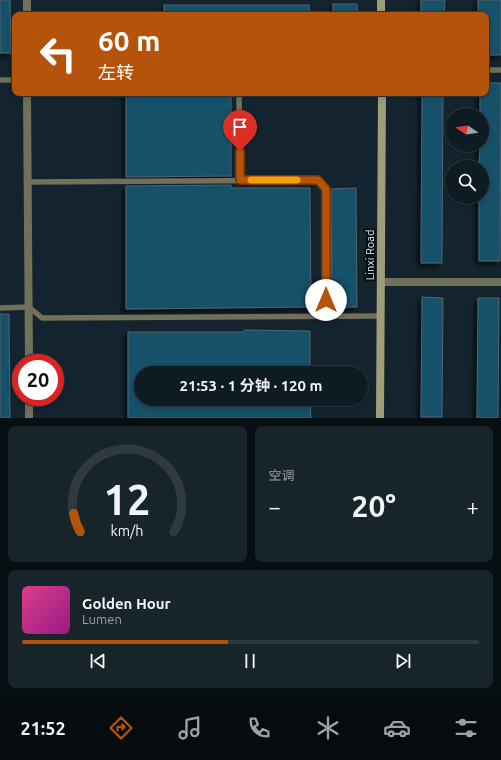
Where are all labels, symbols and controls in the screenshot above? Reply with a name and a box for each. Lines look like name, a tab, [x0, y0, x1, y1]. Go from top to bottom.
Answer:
text: 60 m	[98, 25, 160, 56]
icon: left	[32, 28, 84, 80]
text: 左转	[98, 62, 134, 82]
north arrow	[445, 108, 489, 152]
map controls	[445, 108, 489, 204]
pin	[223, 110, 257, 151]
icon: arrive	[229, 116, 251, 138]
button: search	[445, 160, 489, 204]
street label: Linxi Road	[364, 230, 376, 280]
position arrow	[305, 279, 347, 321]
speed limit sign: 20	[12, 354, 64, 406]
text: 21:53 · 1 分钟 · 120 m	[179, 377, 323, 394]
text: 空调	[269, 468, 295, 482]
text: 12	[104, 476, 151, 523]
text: 20°	[352, 489, 396, 523]
text: −	[269, 494, 281, 519]
text: +	[467, 494, 479, 519]
text: km/h	[111, 523, 144, 539]
text: Golden Hour	[82, 595, 171, 612]
text: Lumen	[82, 612, 122, 626]
icon: previous	[87, 650, 109, 672]
icon: pause	[239, 650, 261, 672]
icon: next	[392, 650, 414, 672]
icon: directions	[107, 714, 135, 742]
icon: music	[176, 714, 204, 742]
icon: phone	[245, 714, 273, 742]
icon: climate	[314, 714, 342, 742]
icon: car	[383, 714, 411, 742]
icon: filters	[452, 714, 480, 742]
text: 21:52	[21, 718, 66, 738]

